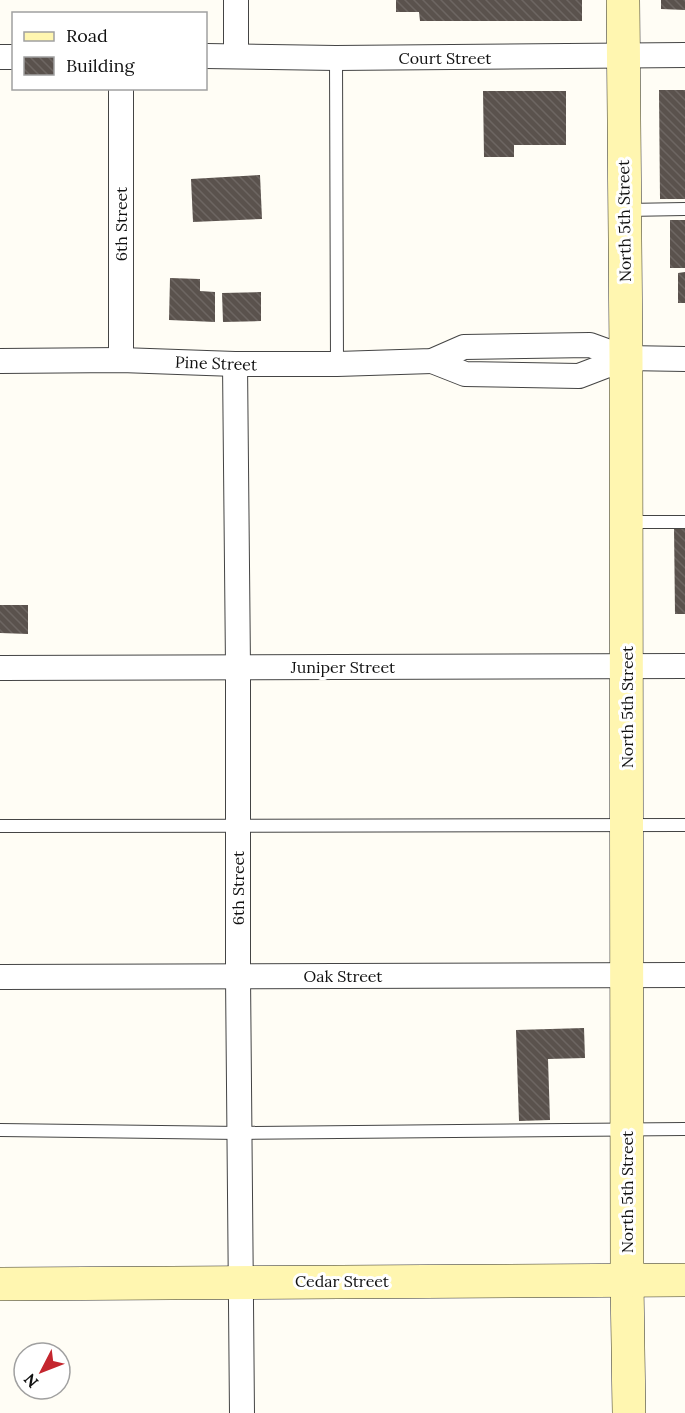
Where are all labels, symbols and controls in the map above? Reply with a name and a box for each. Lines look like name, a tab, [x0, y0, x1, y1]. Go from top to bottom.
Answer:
legend	[12, 12, 207, 90]
text: Road	[66, 24, 108, 47]
street label: Court Street	[399, 48, 492, 68]
text: Building	[66, 54, 136, 77]
street label: North 5th Street	[613, 159, 635, 282]
street label: 6th Street	[111, 186, 131, 261]
street label: Pine Street	[175, 352, 258, 374]
street label: North 5th Street	[617, 645, 637, 768]
street label: Juniper Street	[290, 657, 396, 677]
street label: 6th Street	[228, 850, 248, 925]
street label: Oak Street	[303, 966, 383, 986]
street label: North 5th Street	[617, 1130, 637, 1253]
street label: Cedar Street	[295, 1271, 390, 1291]
north arrow	[12, 1341, 72, 1401]
text: N	[19, 1370, 42, 1392]

